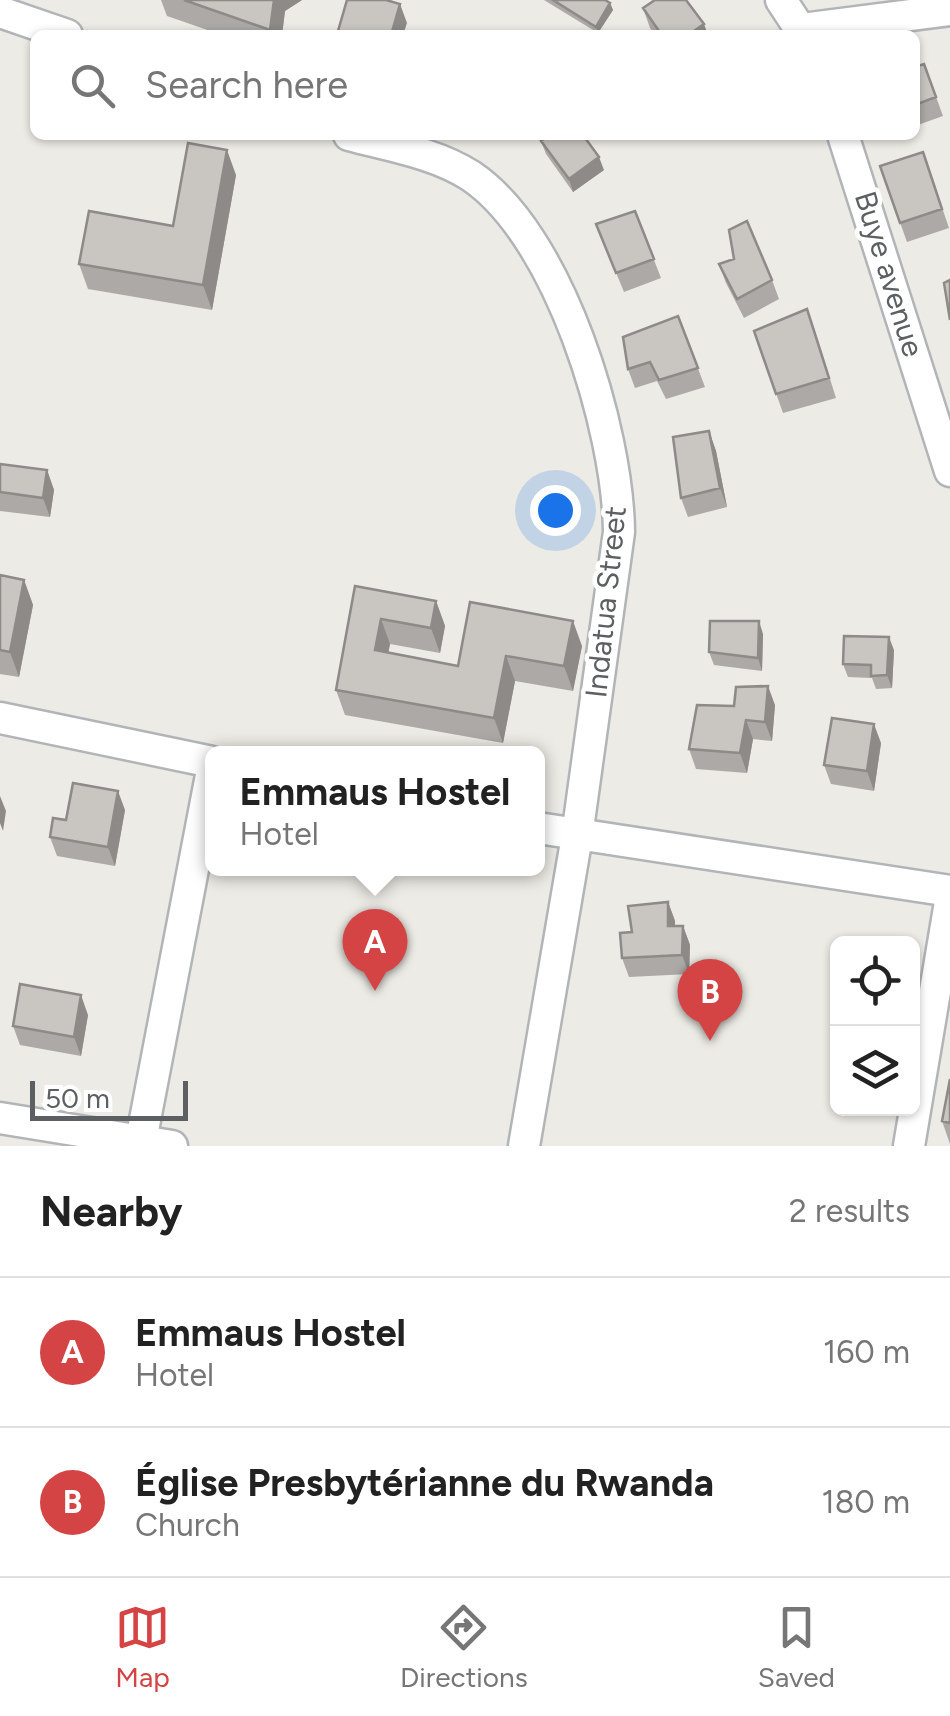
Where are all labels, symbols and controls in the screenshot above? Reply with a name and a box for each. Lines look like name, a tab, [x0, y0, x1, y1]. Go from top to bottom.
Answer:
search box	[30, 30, 920, 140]
icon: search	[65, 58, 120, 113]
text: Search here	[145, 62, 348, 108]
street label: Buye avenue	[847, 187, 932, 361]
your location	[530, 485, 581, 536]
street label: Indatua Street	[577, 504, 634, 700]
popup	[205, 746, 545, 876]
text: Emmaus Hostel	[240, 769, 510, 815]
text: Hotel	[240, 815, 319, 853]
pin: A	[342, 908, 408, 991]
map controls	[830, 936, 920, 1116]
button: locate	[830, 936, 920, 1026]
pin: B	[678, 958, 742, 1041]
button: layers	[830, 1026, 920, 1116]
scale bar	[30, 1076, 188, 1120]
text: 50 m	[45, 1081, 110, 1115]
text: Nearby	[40, 1186, 182, 1237]
text: 2 results	[789, 1192, 910, 1230]
text: Emmaus Hostel	[135, 1310, 406, 1356]
text: A	[61, 1333, 84, 1371]
text: 160 m	[823, 1333, 910, 1371]
text: Hotel	[135, 1356, 214, 1394]
text: Église Presbytérianne du Rwanda	[135, 1460, 714, 1506]
text: B	[63, 1483, 82, 1521]
text: 180 m	[821, 1483, 910, 1521]
text: Church	[135, 1506, 240, 1544]
tab: Map	[115, 1600, 170, 1694]
tab: Directions	[400, 1600, 528, 1694]
tab: Saved	[758, 1600, 835, 1694]

